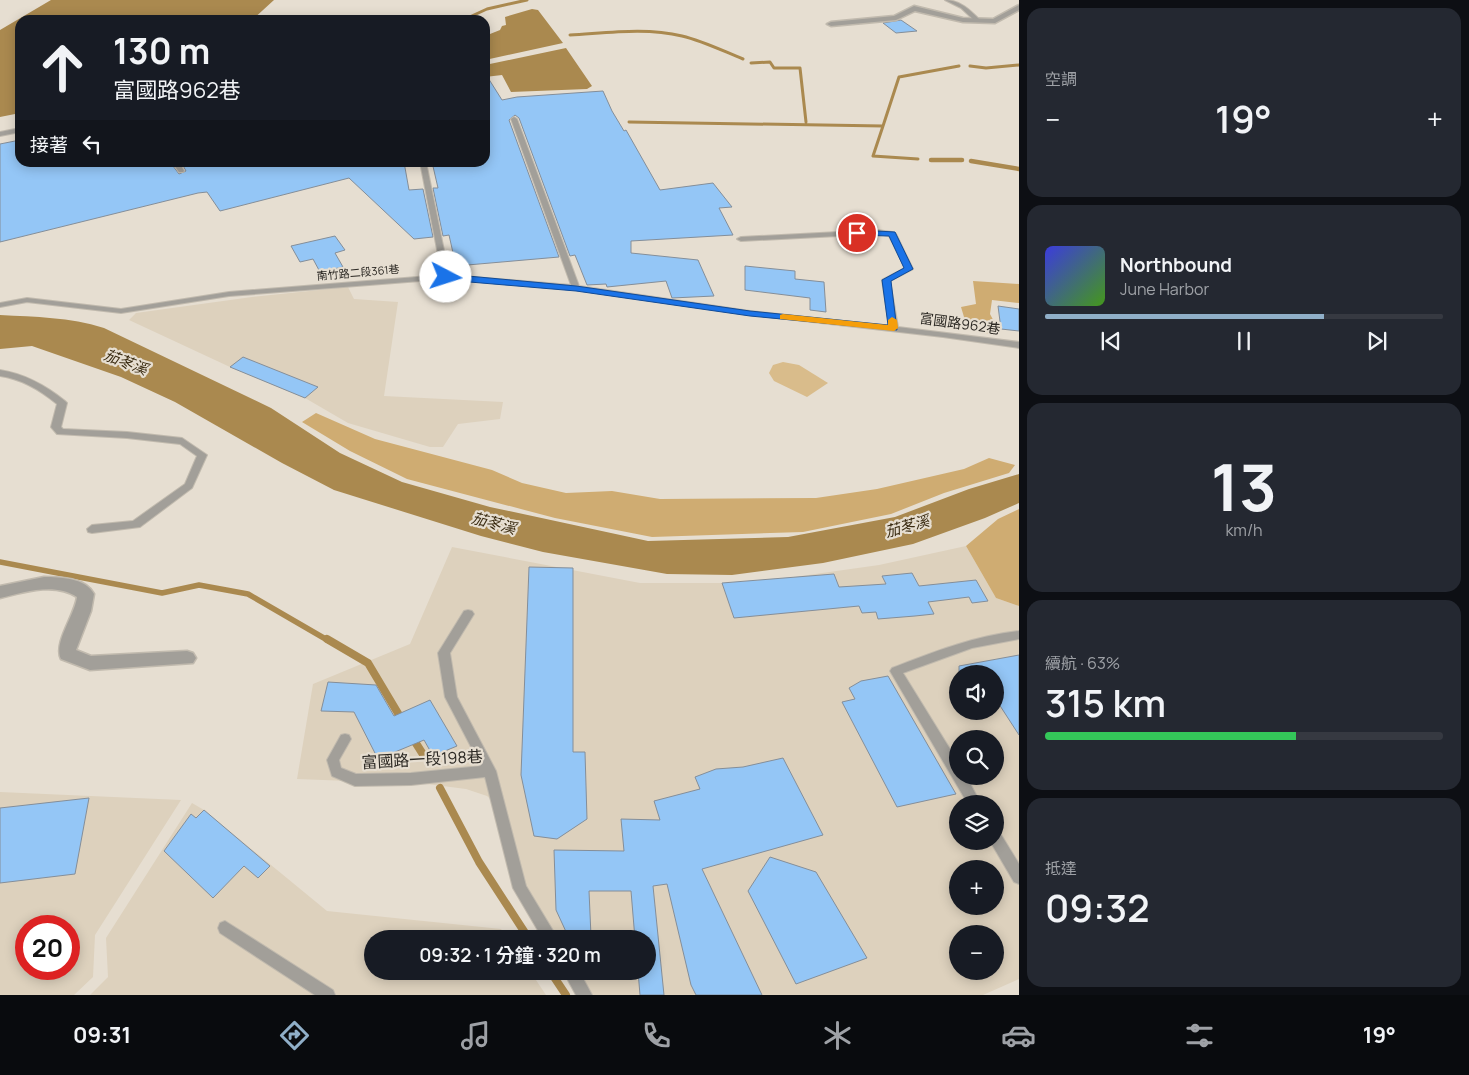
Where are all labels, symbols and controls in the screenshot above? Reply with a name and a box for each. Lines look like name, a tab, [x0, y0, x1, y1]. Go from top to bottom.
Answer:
text: 130 m	[113, 27, 210, 75]
icon: ahead	[30, 35, 95, 100]
text: 空調	[1045, 68, 1077, 90]
text: 富國路962巷	[113, 75, 241, 105]
text: 19°	[1215, 92, 1272, 144]
text: −	[1045, 100, 1060, 138]
text: +	[1427, 100, 1443, 138]
icon: left	[78, 130, 106, 158]
text: 接著	[30, 132, 68, 158]
pin	[836, 212, 878, 254]
icon: arrive	[843, 219, 871, 247]
position arrow	[419, 250, 471, 302]
text: Northbound	[1120, 252, 1232, 278]
street label: 南竹路二段361巷	[316, 261, 400, 283]
text: June Harbor	[1120, 278, 1209, 300]
street label: 富國路962巷	[918, 308, 1002, 338]
icon: previous	[1097, 327, 1125, 355]
icon: pause	[1230, 327, 1258, 355]
icon: next	[1363, 327, 1391, 355]
water label: 茄苳溪	[101, 344, 153, 381]
text: 13	[1211, 442, 1277, 531]
water label: 茄苳溪	[470, 507, 520, 539]
water label: 茄苳溪	[883, 510, 933, 542]
text: km/h	[1225, 519, 1263, 541]
text: 續航 · 63%	[1045, 652, 1120, 674]
map controls	[949, 665, 1004, 980]
button: sound	[949, 665, 1004, 720]
text: 315 km	[1045, 676, 1166, 728]
button: search	[949, 730, 1004, 785]
street label: 富國路一段198巷	[361, 745, 483, 773]
button: layers	[949, 795, 1004, 850]
text: 抵達	[1045, 857, 1077, 879]
button: +	[949, 860, 1004, 915]
text: 09:32	[1045, 881, 1150, 933]
speed limit sign: 20	[15, 915, 80, 980]
button: −	[949, 925, 1004, 980]
text: 09:32 · 1 分鐘 · 320 m	[419, 942, 601, 968]
icon: directions	[277, 1018, 312, 1053]
icon: music	[458, 1018, 493, 1053]
icon: phone	[639, 1018, 674, 1053]
icon: climate	[820, 1018, 855, 1053]
icon: car	[1001, 1018, 1036, 1053]
icon: filters	[1182, 1018, 1217, 1053]
text: 09:31	[73, 1020, 131, 1050]
text: 19°	[1363, 1020, 1396, 1050]

